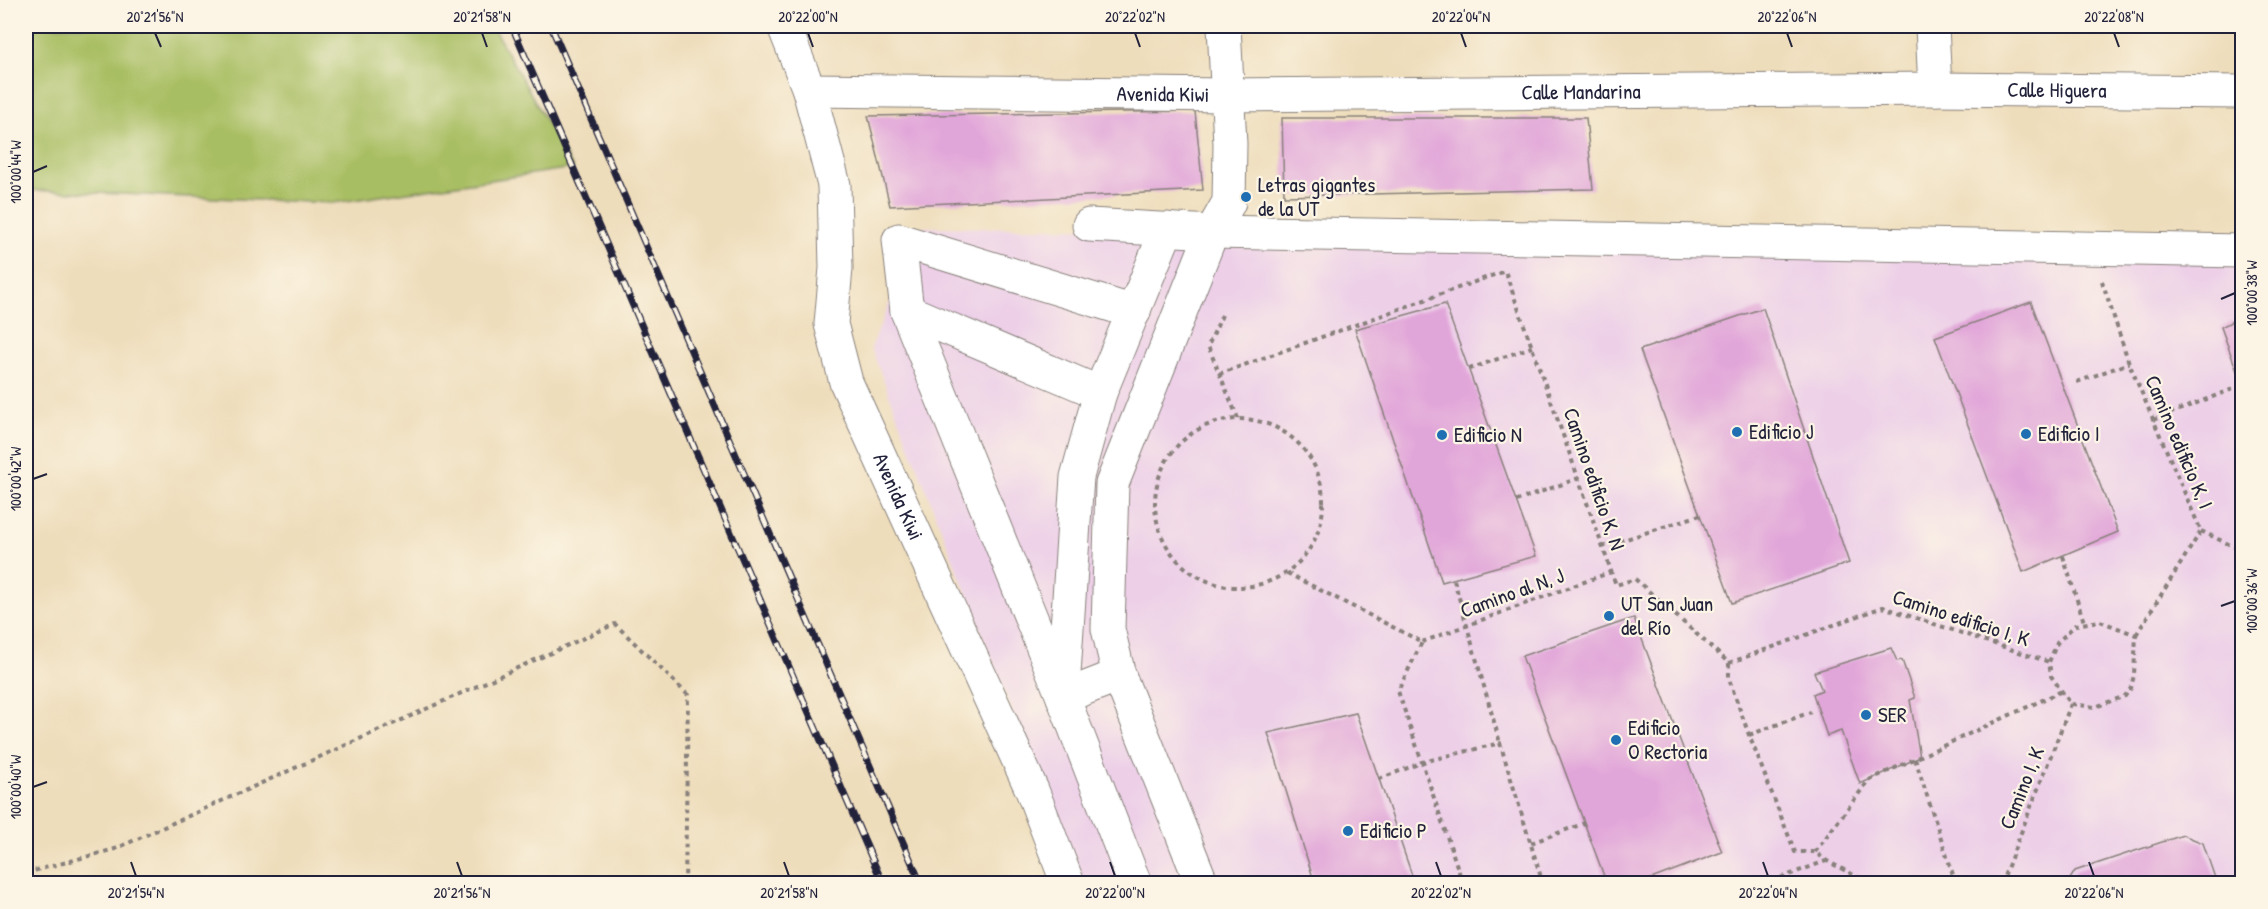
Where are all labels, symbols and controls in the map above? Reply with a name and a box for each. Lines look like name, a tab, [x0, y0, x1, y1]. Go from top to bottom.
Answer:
text: 20°21'56"N	[126, 6, 184, 27]
text: 20°21'58"N	[453, 6, 511, 27]
text: 20°22'00"N	[778, 6, 838, 27]
text: 20°22'02"N	[1105, 6, 1165, 27]
text: 20°22'04"N	[1432, 6, 1490, 27]
text: 20°22'06"N	[1758, 6, 1816, 27]
text: 20°22'08"N	[2084, 6, 2144, 27]
street label: Calle Higuera	[2007, 75, 2107, 105]
street label: Calle Mandarina	[1521, 76, 1641, 107]
street label: Avenida Kiwi	[1116, 79, 1209, 109]
text: 100°00'44"W	[5, 140, 26, 204]
place label: Letras gigantes de la UT	[1258, 170, 1375, 223]
marker: Letras gigantes de la UT	[1239, 190, 1253, 204]
text: 100°00'38"W	[2241, 260, 2262, 326]
street label: Camino edificio K, I	[2138, 371, 2221, 513]
street label: Camino edificio K, N	[1557, 404, 1632, 554]
place label: Edificio J	[1749, 417, 1814, 446]
place label: Edificio I	[2038, 419, 2100, 448]
place label: Edificio N	[1454, 420, 1522, 449]
marker: Edificio J	[1730, 425, 1744, 439]
marker: Edificio I	[2019, 427, 2033, 441]
marker: Edificio N	[1435, 428, 1449, 442]
text: 100°00'42"W	[5, 446, 26, 511]
street label: Avenida Kiwi	[866, 448, 931, 545]
street label: Camino al N, J	[1456, 560, 1568, 625]
text: 100°00'36"W	[2241, 568, 2262, 633]
street label: Camino edificio I, K	[1889, 582, 2033, 653]
place label: UT San Juan del Río	[1621, 589, 1713, 642]
marker: UT San Juan del Río	[1602, 609, 1616, 623]
place label: SER	[1878, 700, 1906, 729]
marker: SER	[1859, 708, 1873, 722]
place label: Edificio O Rectoria	[1628, 713, 1707, 766]
marker: Edificio O Rectoria	[1609, 733, 1623, 747]
street label: Camino I, K	[1992, 742, 2051, 833]
text: 100°00'40"W	[5, 754, 26, 819]
place label: Edificio P	[1360, 816, 1427, 845]
marker: Edificio P	[1341, 824, 1355, 838]
text: 20°21'54"N	[108, 882, 164, 903]
text: 20°21'56"N	[433, 882, 491, 903]
text: 20°21'58"N	[760, 882, 818, 903]
text: 20°22'00"N	[1085, 882, 1145, 903]
text: 20°22'02"N	[1411, 882, 1471, 903]
text: 20°22'04"N	[1739, 882, 1797, 903]
text: 20°22'06"N	[2065, 882, 2123, 903]

